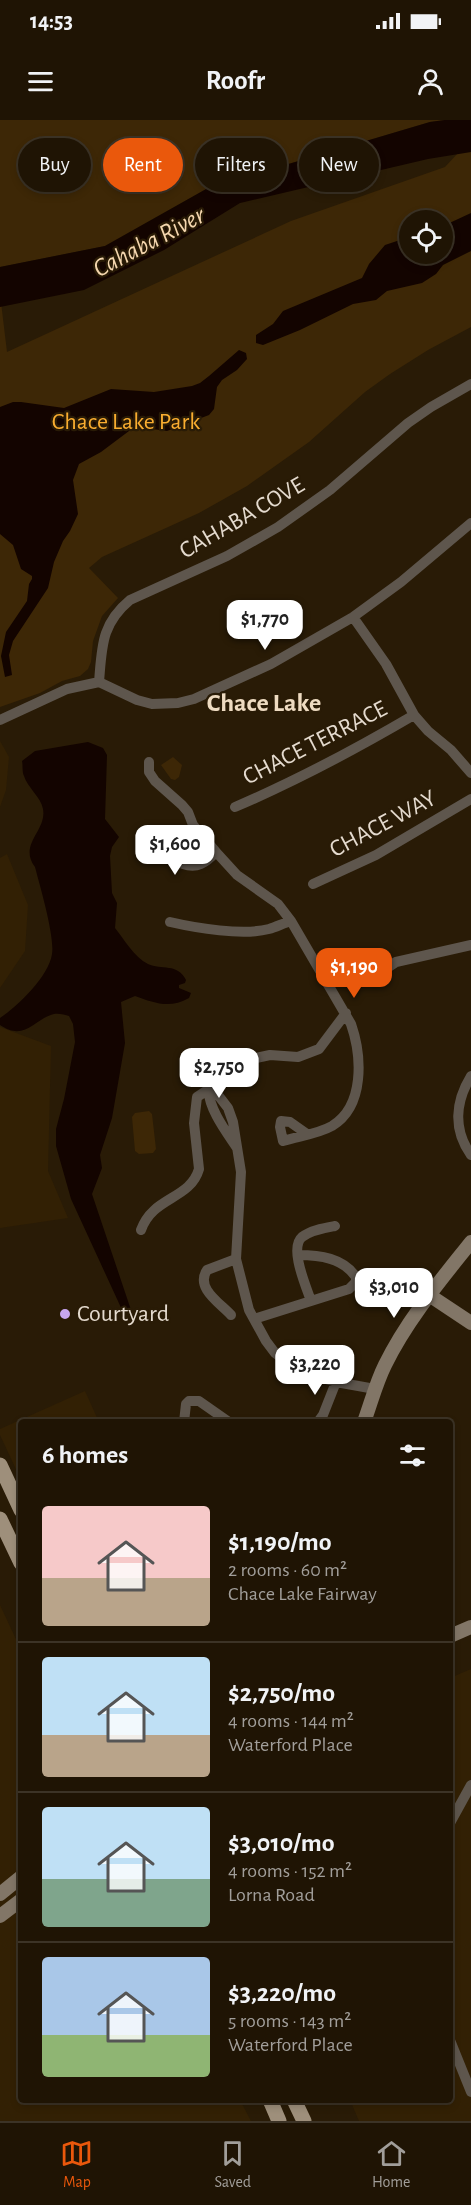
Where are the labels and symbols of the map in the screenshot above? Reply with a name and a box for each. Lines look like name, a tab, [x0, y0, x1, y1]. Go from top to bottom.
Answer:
water label: Cahaba River	[89, 201, 210, 282]
park label: Chace Lake Park	[52, 410, 200, 434]
street label: CAHABA COVE	[175, 472, 309, 563]
pin: $1,770	[216, 600, 314, 651]
district label: Chace Lake	[207, 690, 321, 716]
street label: CHACE TERRACE	[239, 696, 391, 790]
street label: CHACE WAY	[326, 786, 440, 862]
pin: $1,600	[126, 825, 224, 876]
pin: $1,190	[305, 948, 403, 999]
pin: $2,750	[170, 1048, 268, 1099]
pin: $3,010	[345, 1268, 443, 1319]
place label: Courtyard	[77, 1302, 169, 1326]
marker: Courtyard	[58, 1307, 72, 1321]
pin: $3,220	[266, 1345, 364, 1396]

